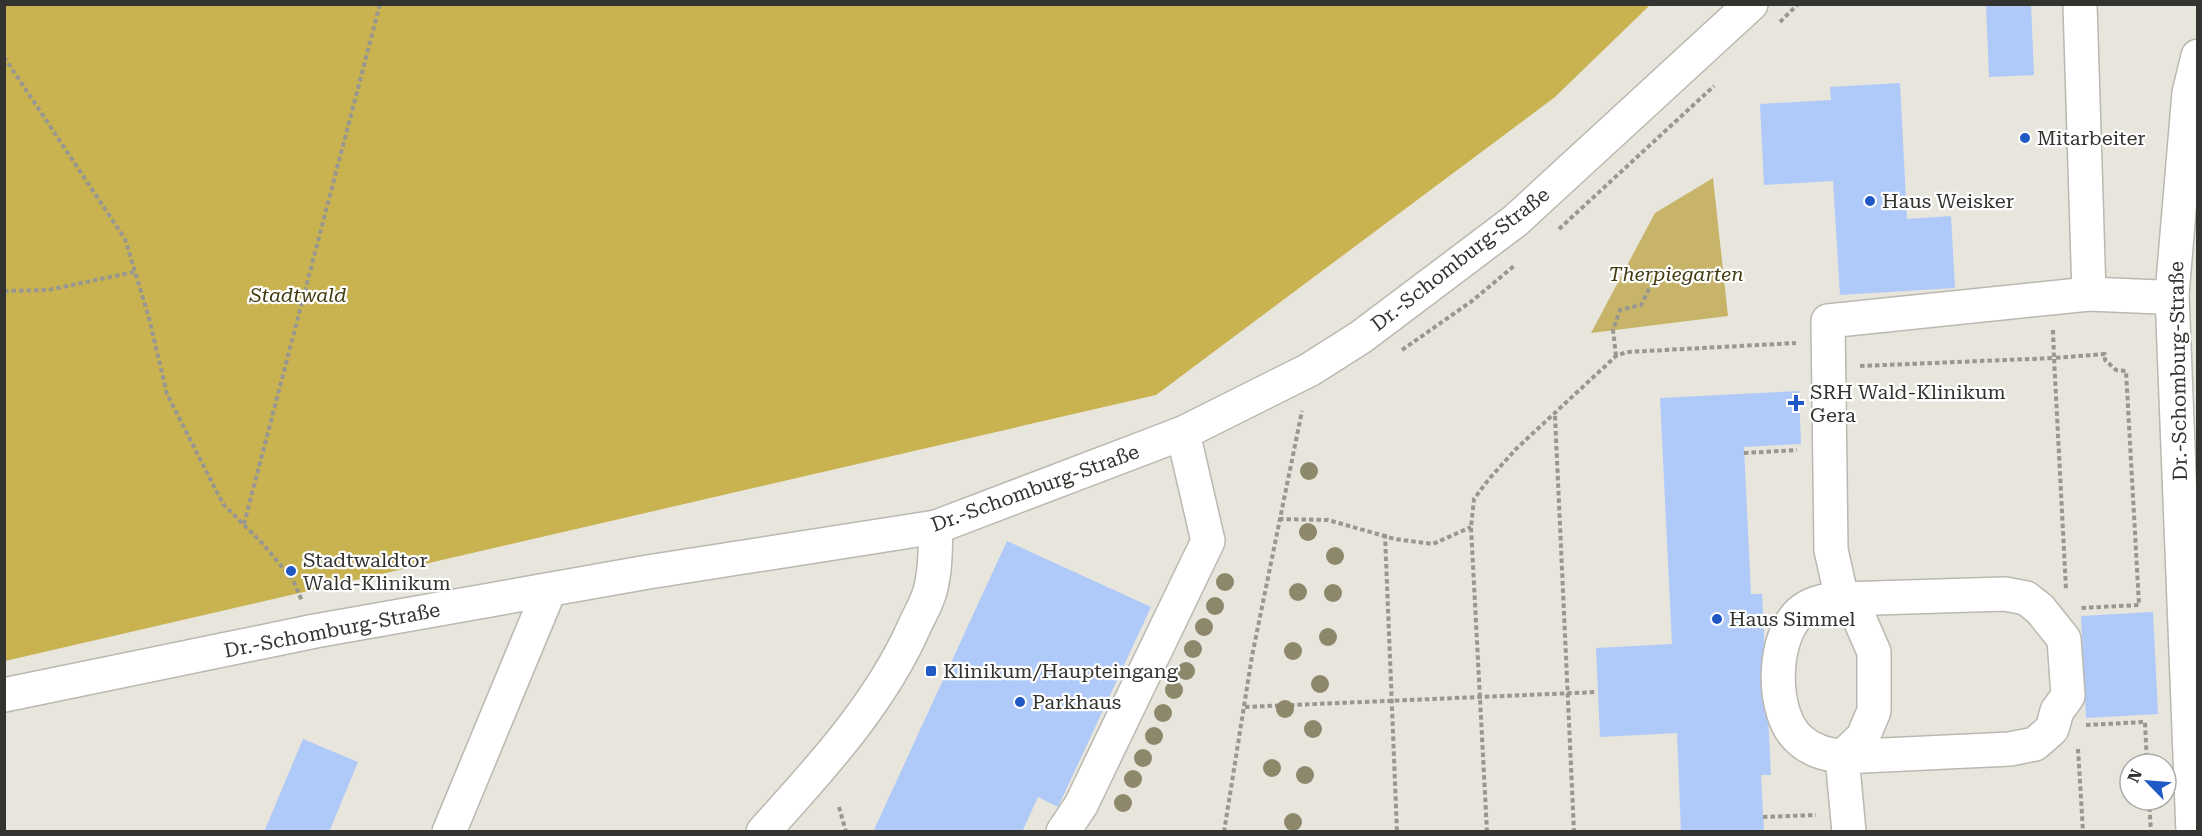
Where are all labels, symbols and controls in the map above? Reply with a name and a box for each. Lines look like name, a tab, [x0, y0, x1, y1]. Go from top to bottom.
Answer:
place label: Mitarbeiter	[2037, 126, 2146, 150]
marker: Mitarbeiter	[2018, 131, 2032, 145]
street label: Dr.-Schomburg-Straße	[1366, 182, 1554, 336]
place label: Haus Weisker	[1882, 189, 2014, 213]
marker: Haus Weisker	[1863, 194, 1877, 208]
street label: Dr.-Schomburg-Straße	[2164, 261, 2192, 481]
park label: Therpiegarten	[1609, 262, 1744, 286]
park label: Stadtwald	[248, 283, 347, 307]
place label: SRH Wald-Klinikum Gera	[1810, 380, 2006, 427]
marker: SRH Wald-Klinikum Gera	[1787, 394, 1805, 412]
street label: Dr.-Schomburg-Straße	[928, 439, 1142, 537]
place label: Stadtwaldtor Wald-Klinikum	[303, 548, 451, 595]
marker: Stadtwaldtor Wald-Klinikum	[284, 564, 298, 578]
street label: Dr.-Schomburg-Straße	[222, 597, 442, 663]
place label: Haus Simmel	[1729, 607, 1856, 631]
marker: Haus Simmel	[1710, 612, 1724, 626]
place label: Klinikum/Haupteingang	[943, 659, 1179, 683]
marker: Klinikum/Haupteingang	[924, 664, 938, 678]
place label: Parkhaus	[1032, 690, 1121, 714]
marker: Parkhaus	[1013, 695, 1027, 709]
north arrow	[2118, 752, 2178, 812]
text: N	[2124, 766, 2146, 785]

